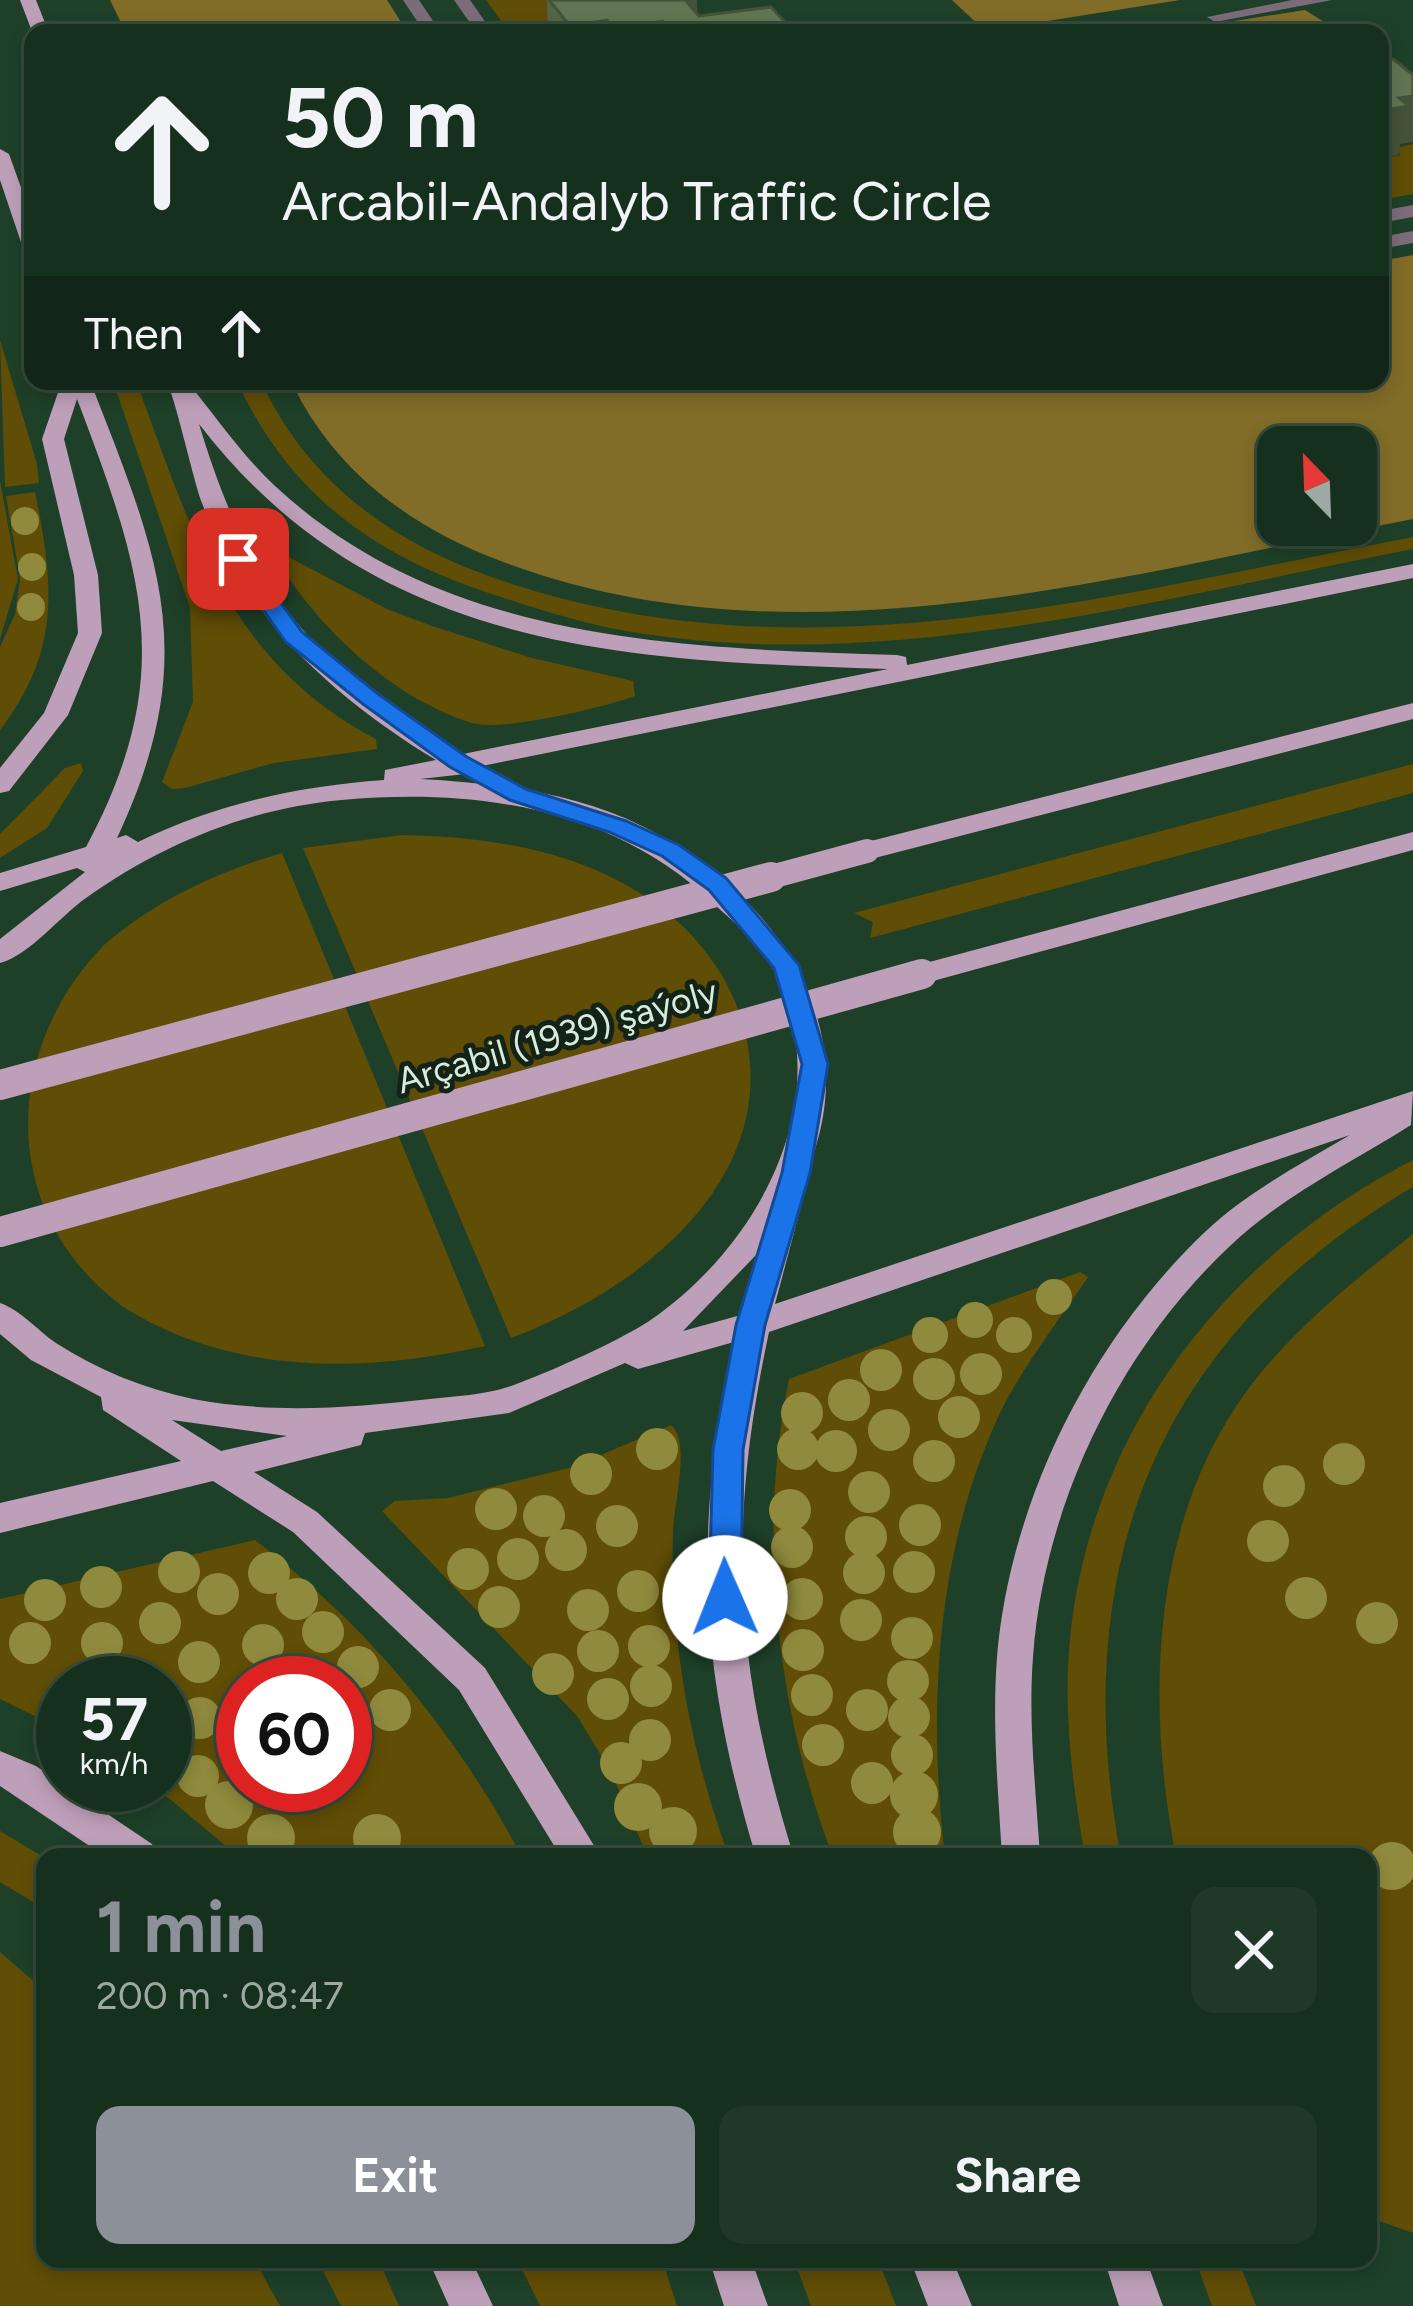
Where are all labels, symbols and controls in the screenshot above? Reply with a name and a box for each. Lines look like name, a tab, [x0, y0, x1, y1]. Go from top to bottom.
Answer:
text: 50 m	[282, 67, 478, 168]
icon: ahead	[84, 72, 240, 228]
text: Arcabil-Andalyb Traffic Circle	[282, 169, 992, 234]
icon: ahead	[208, 300, 274, 366]
text: Then	[84, 306, 184, 360]
north arrow	[1257, 426, 1377, 546]
map controls	[1257, 426, 1377, 546]
pin	[187, 508, 289, 610]
icon: arrive	[205, 526, 271, 592]
street label: Arçabil (1939) şaýoly	[392, 970, 722, 1102]
position arrow	[662, 1535, 788, 1661]
speed limit sign: 60	[216, 1656, 372, 1812]
text: 57	[80, 1683, 148, 1755]
text: km/h	[80, 1745, 148, 1782]
text: 1 min	[96, 1884, 266, 1970]
button: close	[1191, 1887, 1317, 2013]
text: 200 m · 08:47	[96, 1972, 344, 2019]
button: Exit	[96, 2106, 695, 2244]
button: Share	[719, 2106, 1317, 2244]

